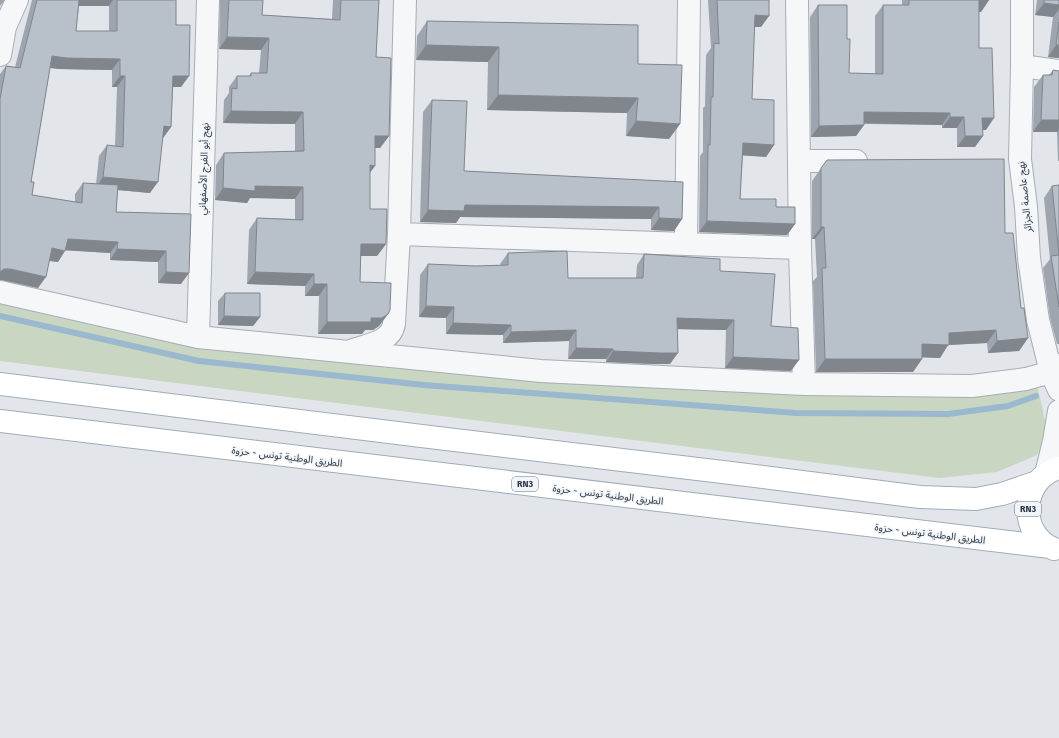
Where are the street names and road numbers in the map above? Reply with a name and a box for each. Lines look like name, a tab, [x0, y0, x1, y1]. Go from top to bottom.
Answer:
street label: نهج أبو الفرج الأصفهاني	[196, 122, 213, 215]
street label: نهج عاصمة الجزائر	[1015, 160, 1036, 234]
street label: الطريق الوطنية تونس - حزوة	[231, 444, 343, 470]
road number: RN3	[512, 477, 538, 491]
street label: الطريق الوطنية تونس - حزوة	[552, 482, 664, 508]
road number: RN3	[1015, 502, 1041, 516]
street label: الطريق الوطنية تونس - حزوة	[874, 521, 986, 547]

